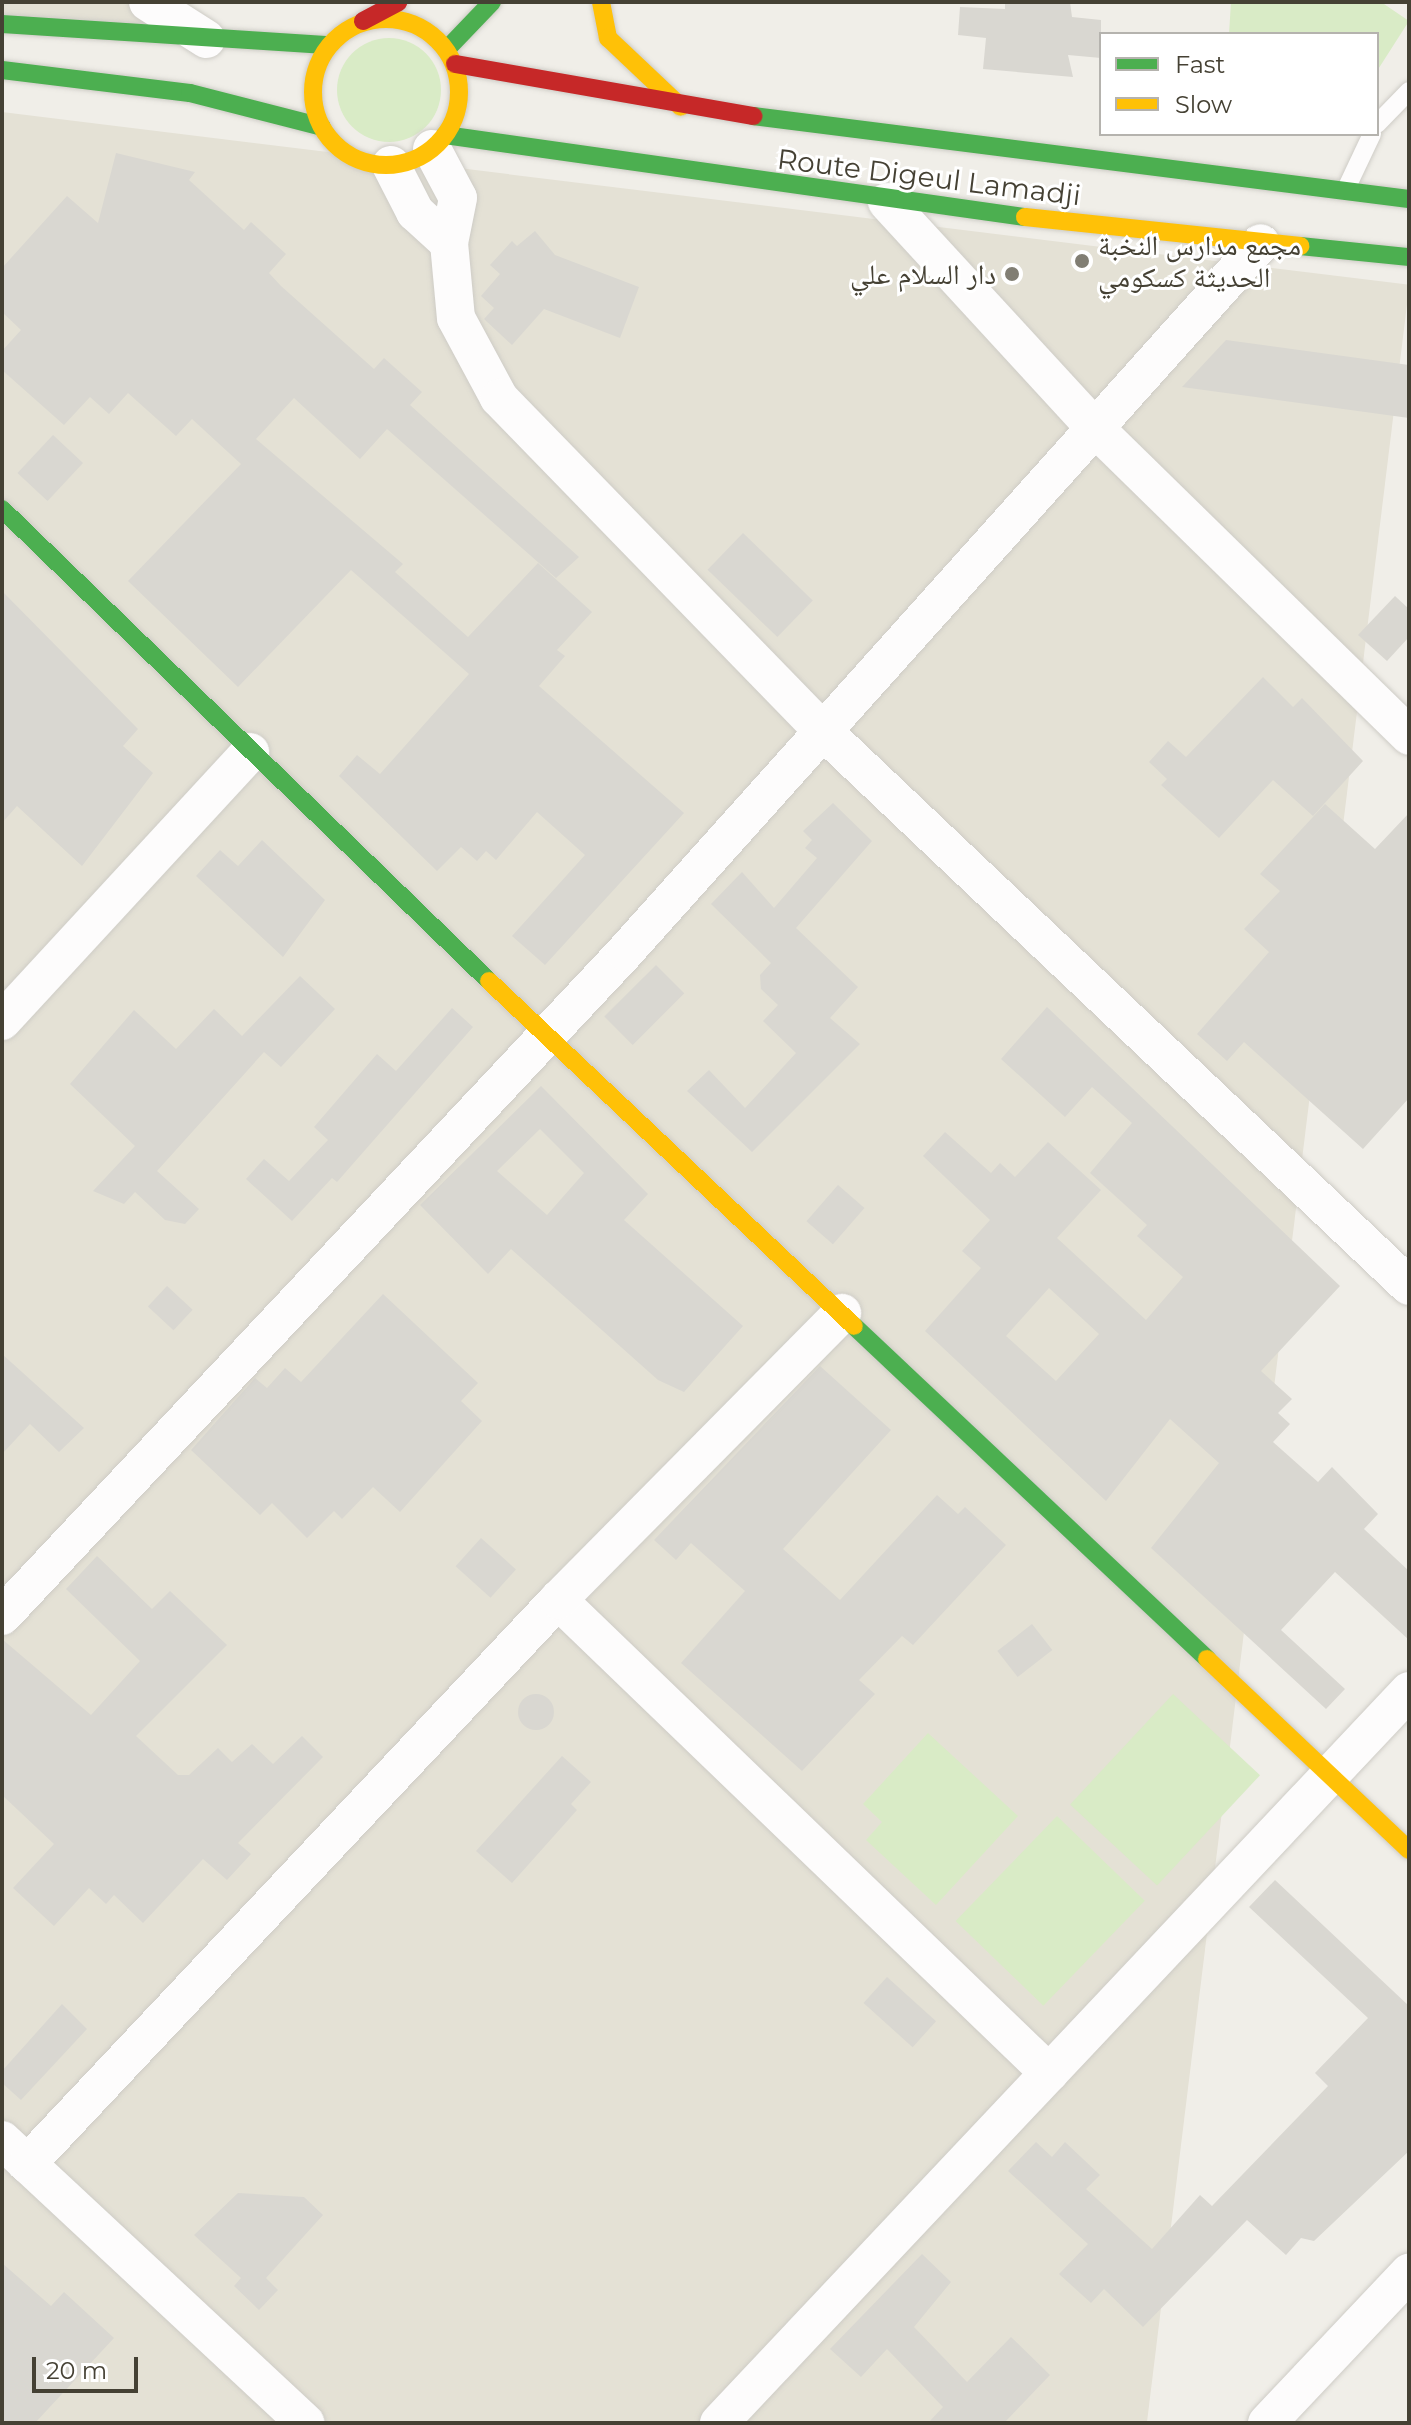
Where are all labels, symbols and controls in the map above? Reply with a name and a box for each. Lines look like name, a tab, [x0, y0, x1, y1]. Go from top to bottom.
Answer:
legend	[1099, 32, 1379, 136]
text: Fast	[1175, 50, 1225, 79]
text: Slow	[1175, 90, 1232, 119]
street label: Route Digeul Lamadji	[775, 142, 1083, 212]
place label: مجمع مدارس النخبة الحديثة كسكومي	[1098, 228, 1301, 294]
marker: مجمع مدارس النخبة الحديثة كسكومي	[1073, 252, 1091, 270]
place label: دار السلام علي	[850, 257, 996, 291]
marker: دار السلام علي	[1003, 265, 1021, 283]
scale bar	[36, 2341, 142, 2391]
text: 20 m	[46, 2356, 107, 2385]

